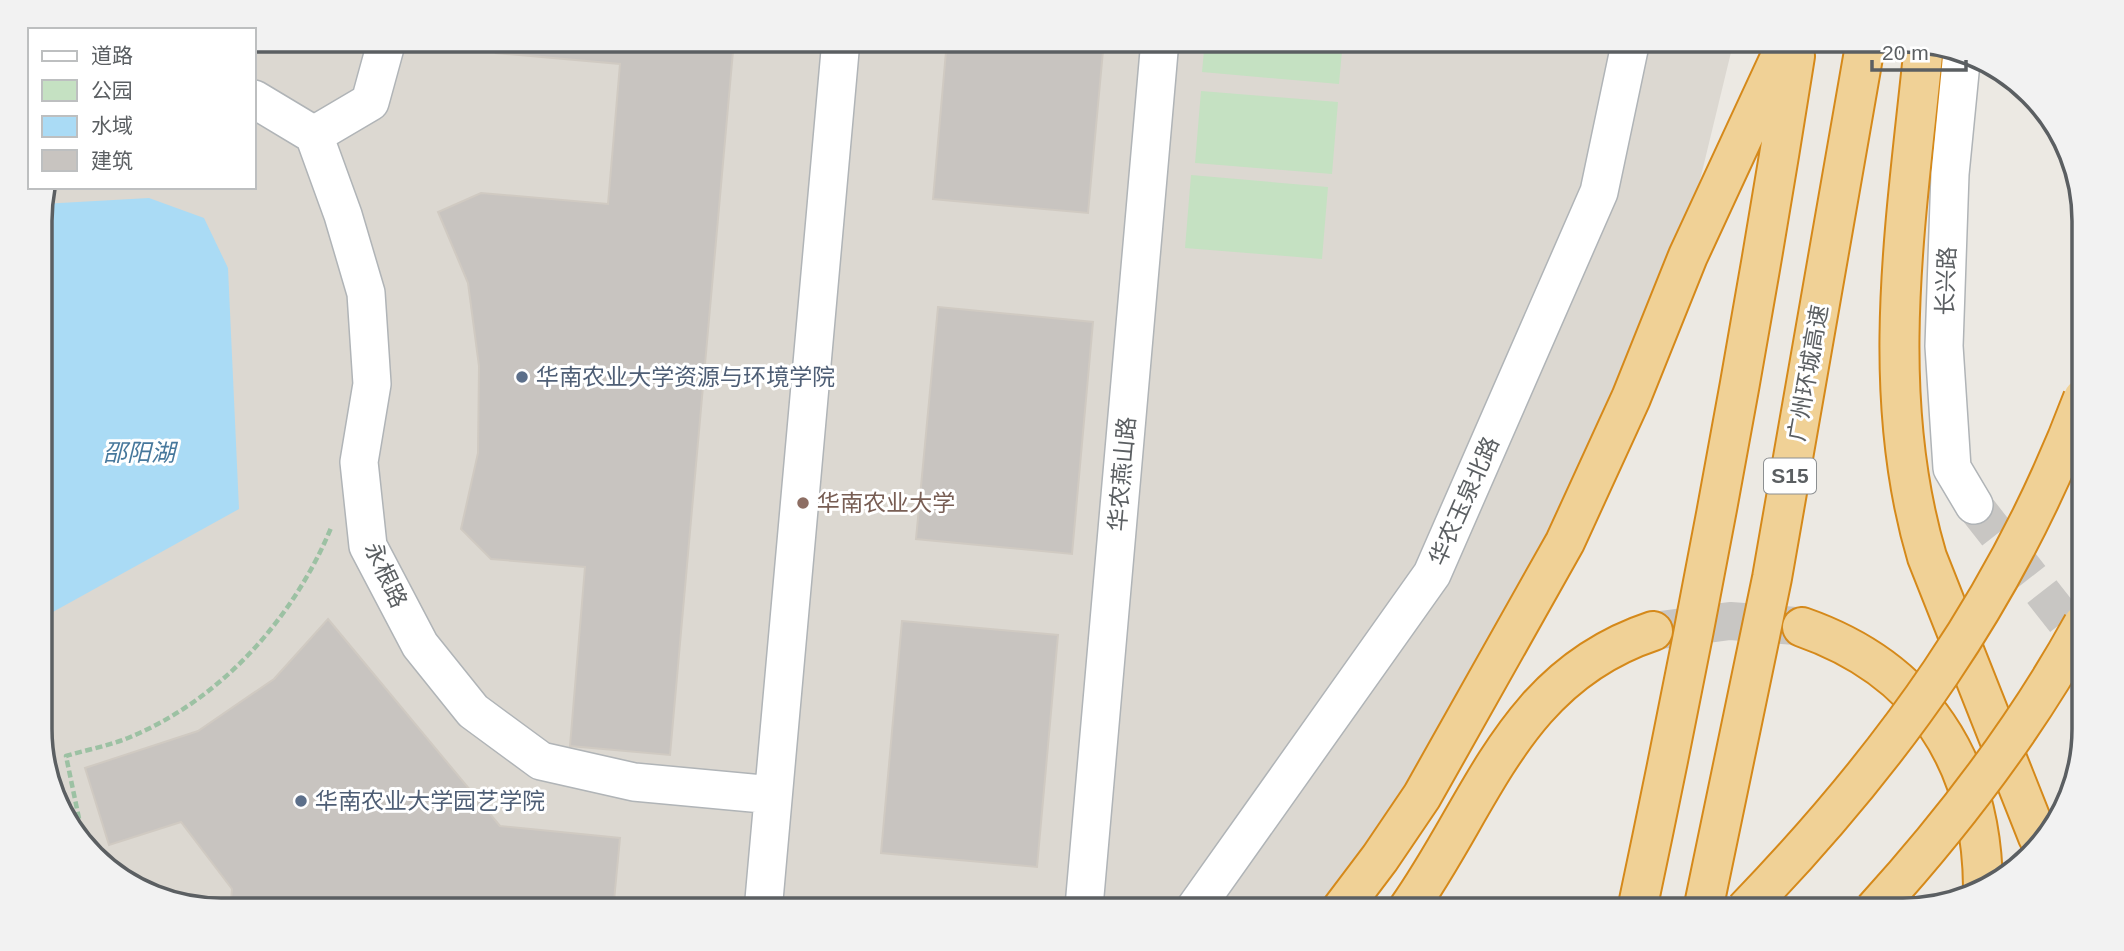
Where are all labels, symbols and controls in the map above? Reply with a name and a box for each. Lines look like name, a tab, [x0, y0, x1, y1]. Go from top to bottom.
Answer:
legend	[28, 28, 256, 189]
scale bar	[1872, 28, 1966, 72]
text: 20 m	[1882, 41, 1929, 64]
text: 道路	[91, 44, 133, 67]
text: 公园	[91, 79, 133, 102]
text: 水域	[91, 114, 133, 137]
text: 建筑	[91, 149, 133, 172]
street label: 长兴路	[1932, 246, 1960, 316]
street label: 广州环城高速	[1783, 303, 1833, 443]
place label: 华南农业大学资源与环境学院	[536, 364, 835, 390]
marker: 华南农业大学资源与环境学院	[514, 369, 530, 385]
street label: 华农燕山路	[1104, 416, 1140, 532]
street label: 华农玉泉北路	[1424, 433, 1504, 569]
water label: 邵阳湖	[103, 439, 179, 466]
road number: S15	[1764, 458, 1816, 494]
place label: 华南农业大学	[817, 490, 955, 516]
marker: 华南农业大学	[795, 495, 811, 511]
street label: 永根路	[360, 538, 412, 612]
place label: 华南农业大学园艺学院	[315, 788, 545, 814]
marker: 华南农业大学园艺学院	[293, 793, 309, 809]

